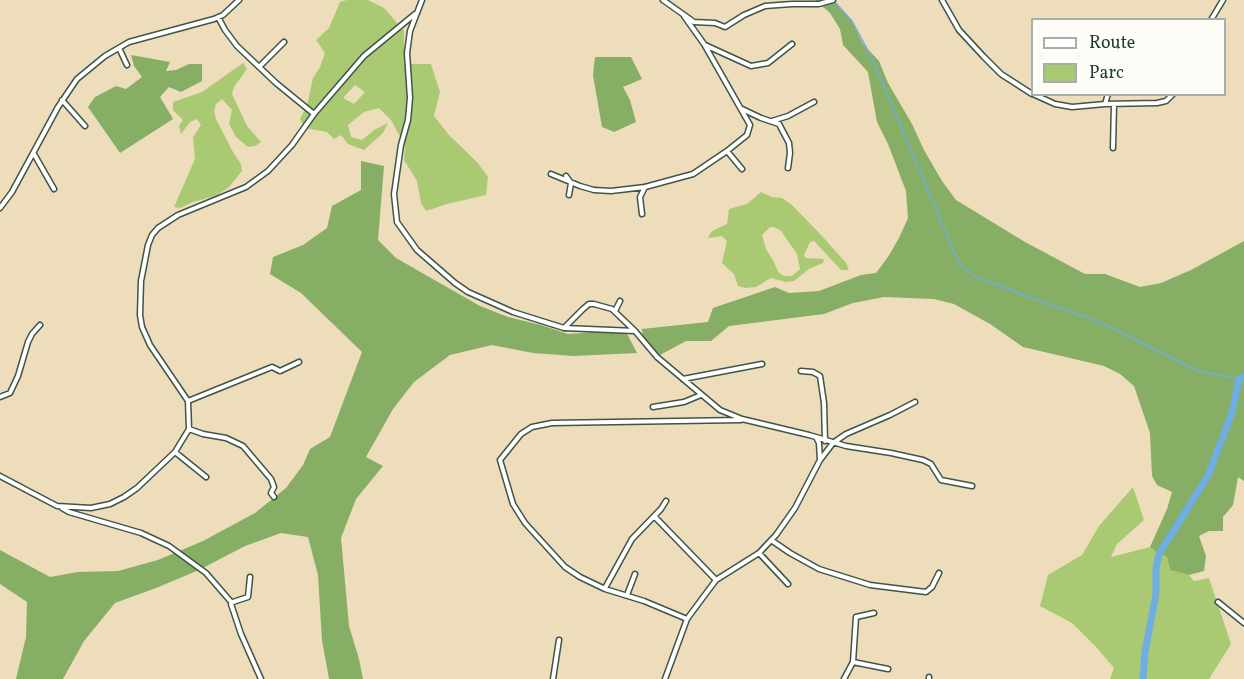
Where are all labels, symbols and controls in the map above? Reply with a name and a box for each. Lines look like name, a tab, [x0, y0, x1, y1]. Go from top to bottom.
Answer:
legend	[1031, 18, 1226, 96]
text: Route	[1089, 31, 1135, 56]
text: Parc	[1089, 61, 1124, 86]

